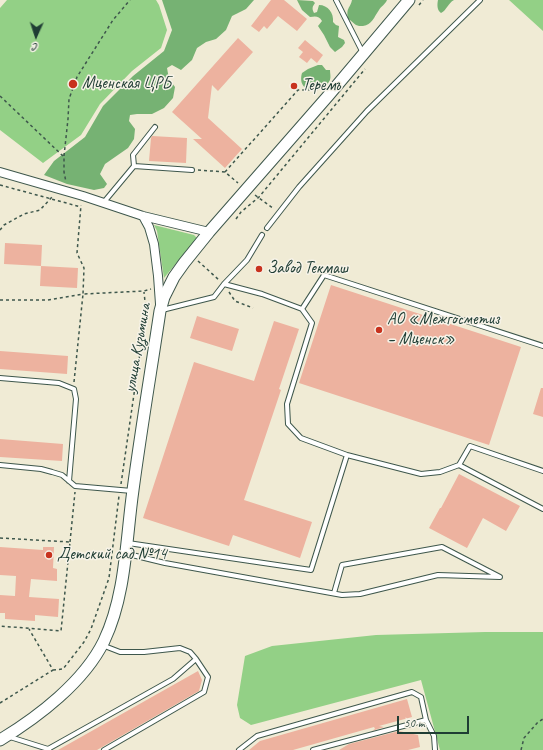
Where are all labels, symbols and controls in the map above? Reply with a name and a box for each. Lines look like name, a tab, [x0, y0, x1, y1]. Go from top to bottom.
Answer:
north arrow	[16, 16, 56, 56]
text: С	[32, 41, 38, 55]
place label: Мценская ЦРБ	[82, 74, 171, 94]
place label: Теремъ	[302, 76, 341, 96]
marker: Мценская ЦРБ	[67, 78, 79, 90]
marker: Теремъ	[289, 81, 299, 91]
place label: Завод Текмаш	[267, 259, 348, 279]
marker: Завод Текмаш	[254, 264, 264, 274]
street label: улица Кузьмина	[120, 302, 156, 394]
place label: АО «Межгосметиз – Мценск»	[387, 310, 499, 350]
marker: АО «Межгосметиз – Мценск»	[374, 325, 384, 335]
place label: Детский сад №14	[57, 545, 167, 565]
marker: Детский сад №14	[44, 550, 54, 560]
scale bar	[399, 708, 471, 734]
text: 50 m	[404, 715, 424, 731]

